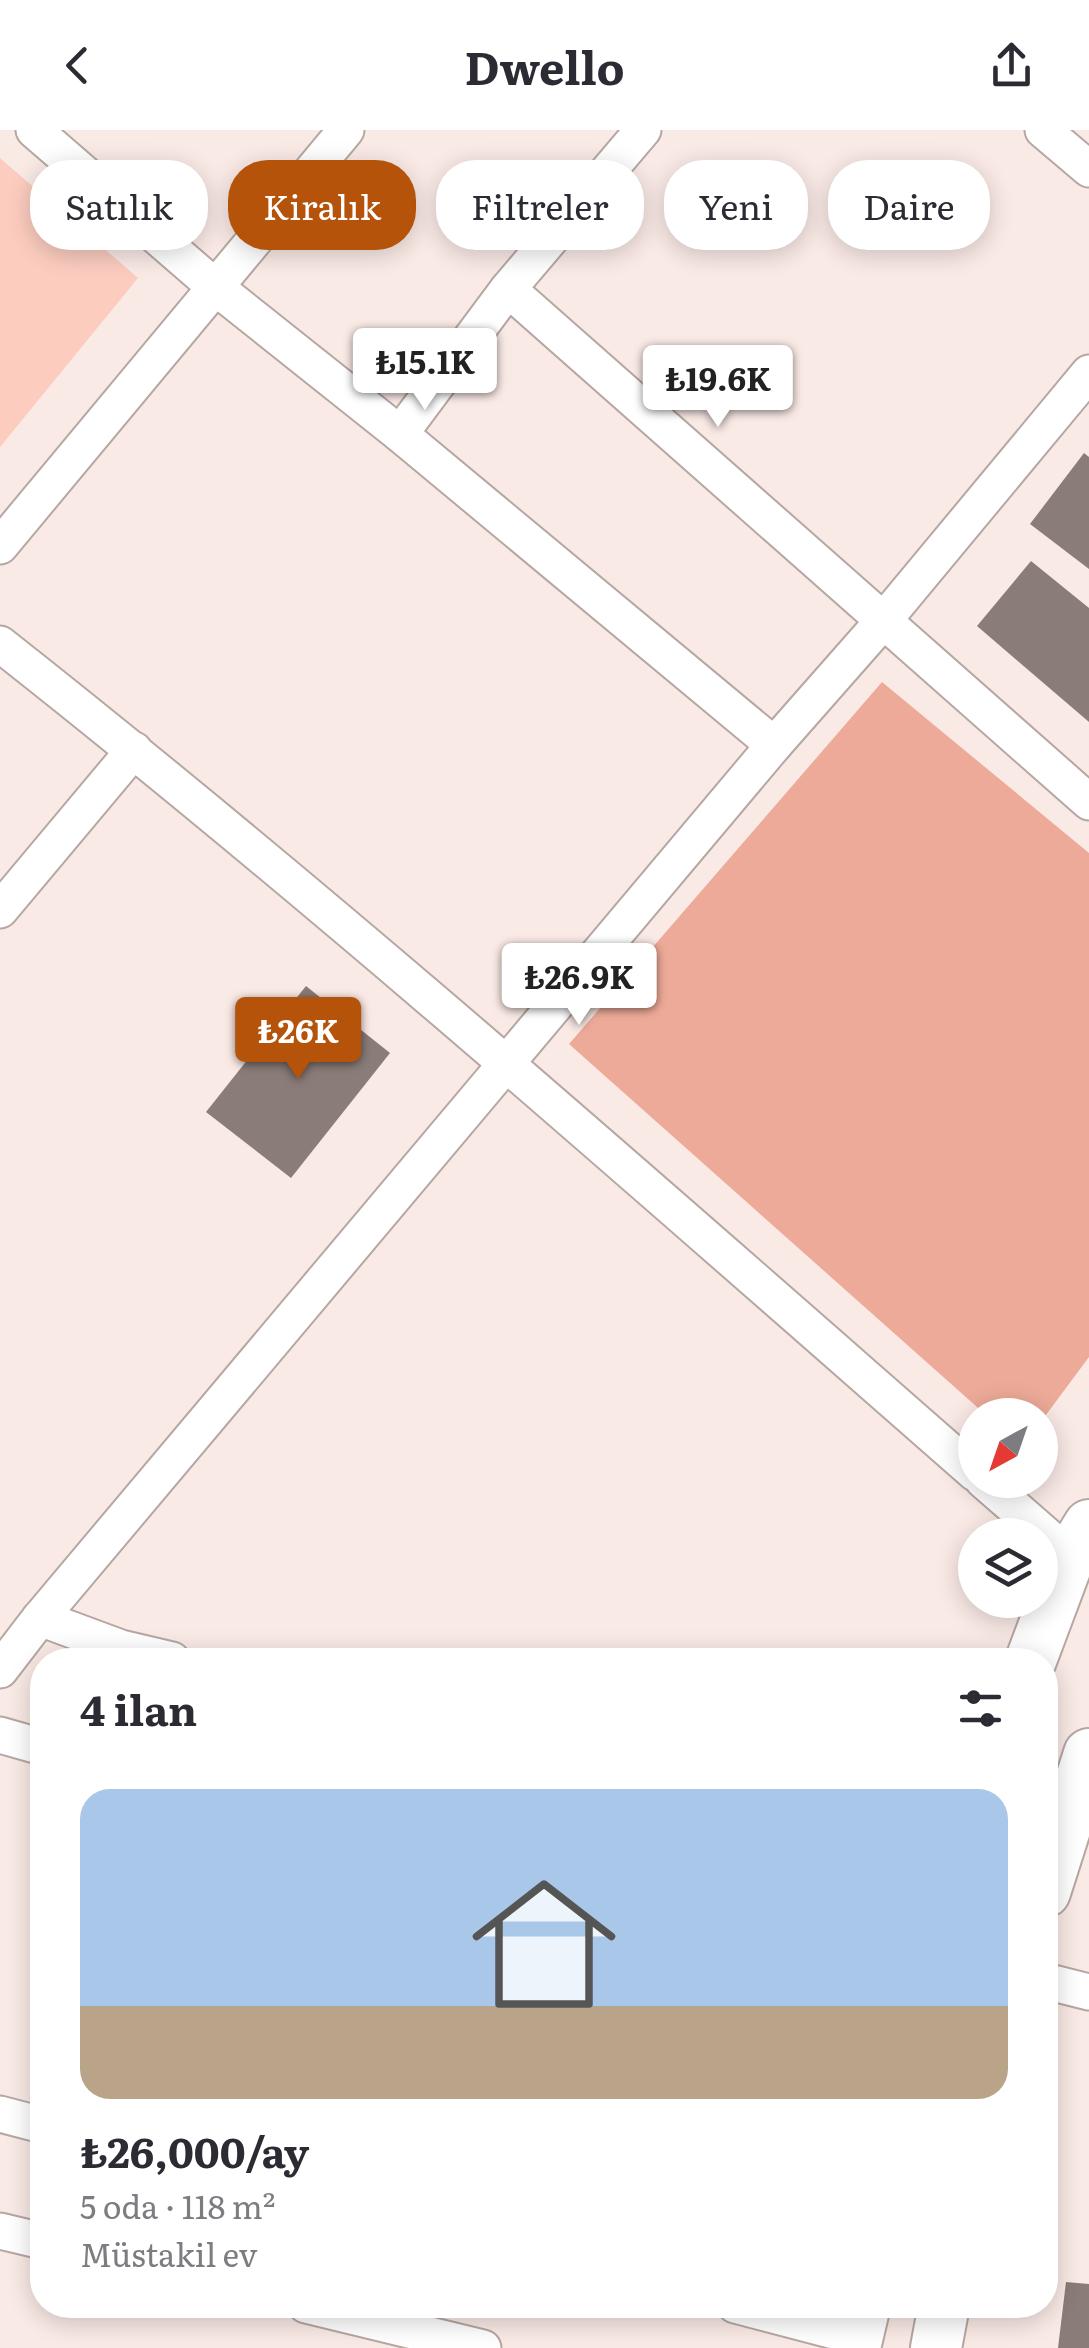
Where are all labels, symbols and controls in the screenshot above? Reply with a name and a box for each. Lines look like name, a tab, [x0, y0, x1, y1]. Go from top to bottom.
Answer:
text: Dwello	[464, 32, 625, 99]
icon: back	[50, 38, 105, 93]
icon: share	[984, 38, 1039, 93]
chip: Satılık	[30, 160, 208, 250]
chip: Kiralık	[228, 160, 416, 250]
chip: Filtreler	[436, 160, 644, 250]
chip: Yeni	[664, 160, 808, 250]
chip: Daire	[828, 160, 990, 250]
pin: ₺15.1K	[344, 328, 506, 413]
text: ₺15.1K	[375, 336, 475, 384]
pin: ₺19.6K	[637, 345, 799, 430]
text: ₺19.6K	[665, 353, 771, 401]
pin: ₺26.9K	[498, 943, 660, 1028]
text: ₺26.9K	[524, 951, 634, 999]
pin: ₺26K	[239, 997, 357, 1082]
text: ₺26K	[257, 1005, 339, 1053]
north arrow	[958, 1398, 1058, 1498]
map controls	[958, 1398, 1058, 1618]
button: layers	[958, 1518, 1058, 1618]
text: 4 ilan	[80, 1677, 197, 1739]
icon: filters	[953, 1681, 1008, 1736]
icon: home	[454, 1854, 634, 2034]
text: ₺26,000/ay	[80, 2119, 309, 2181]
text: 5 oda · 118 m²	[80, 2181, 276, 2229]
text: Müstakil ev	[80, 2229, 258, 2277]

